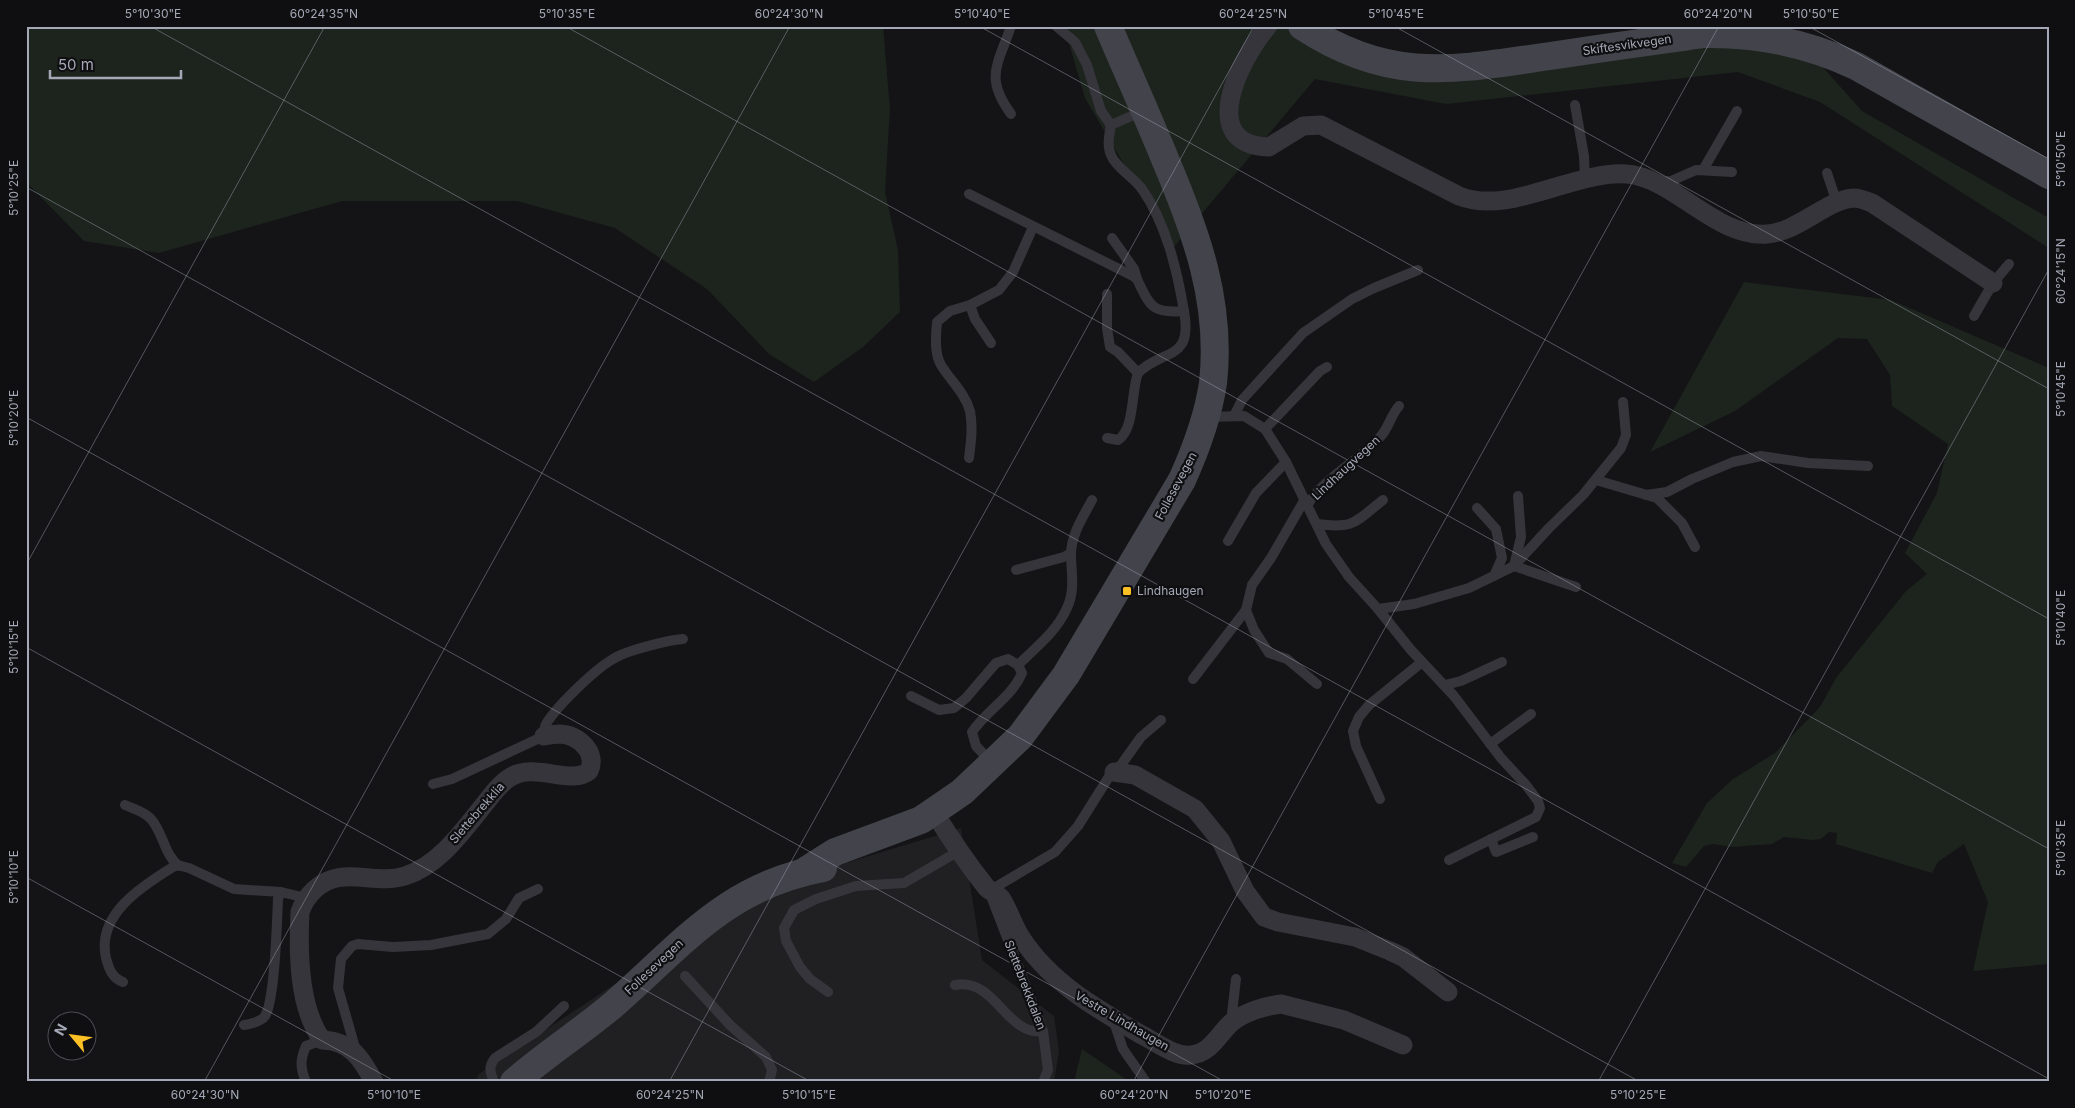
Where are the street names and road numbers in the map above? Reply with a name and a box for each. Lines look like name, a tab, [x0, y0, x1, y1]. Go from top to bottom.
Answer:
street label: Skiftesvikvegen	[1582, 31, 1672, 58]
street label: Lindhaugvegen	[1309, 432, 1383, 503]
street label: Follesevegen	[1151, 449, 1200, 522]
street label: Slettebrekklia	[446, 779, 507, 846]
street label: Follesevegen	[621, 936, 686, 998]
street label: Slettebrekkdalen	[1001, 938, 1049, 1032]
street label: Vestre Lindhaugen	[1073, 988, 1172, 1054]

